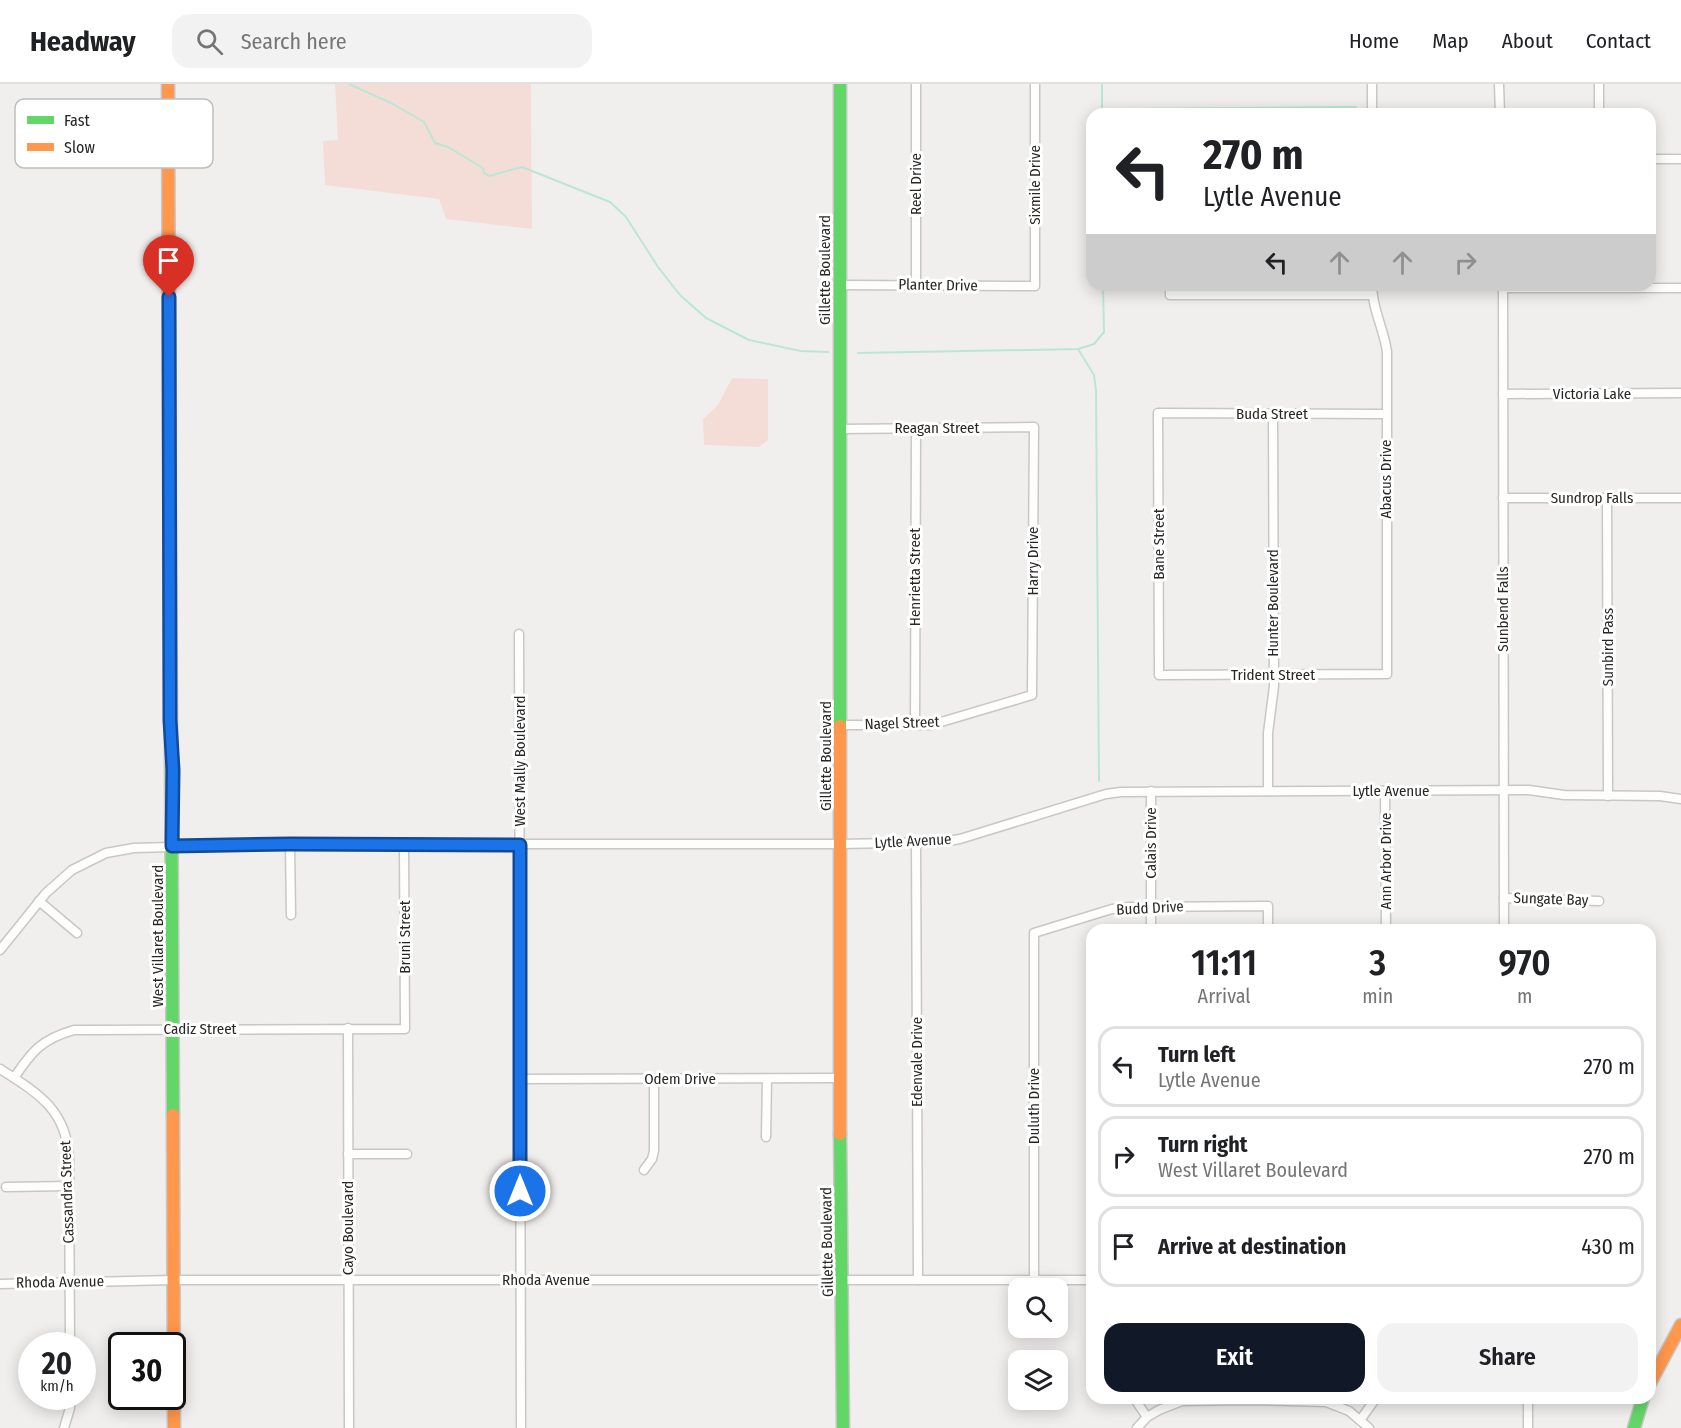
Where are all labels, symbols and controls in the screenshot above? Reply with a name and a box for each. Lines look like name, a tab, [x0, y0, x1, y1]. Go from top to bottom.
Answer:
search box	[172, 14, 592, 68]
text: Headway	[30, 25, 136, 58]
icon: search	[193, 25, 226, 58]
text: Search here	[241, 28, 347, 55]
text: Home	[1349, 28, 1399, 54]
text: Map	[1432, 28, 1469, 54]
text: About	[1502, 28, 1553, 54]
text: Contact	[1586, 28, 1651, 54]
legend	[15, 99, 213, 168]
text: Fast	[64, 111, 91, 130]
text: 270 m	[1203, 130, 1303, 180]
icon: left	[1104, 132, 1182, 210]
text: Slow	[64, 138, 95, 157]
street label: Sixmile Drive	[1026, 145, 1044, 225]
street label: Reel Drive	[907, 153, 925, 215]
text: Lytle Avenue	[1203, 181, 1342, 213]
street label: Gillette Boulevard	[816, 215, 834, 325]
pin	[143, 235, 194, 297]
icon: arrive	[152, 244, 185, 277]
icon: left	[1260, 246, 1293, 279]
icon: ahead	[1323, 246, 1356, 279]
icon: ahead	[1386, 246, 1419, 279]
icon: right	[1449, 246, 1482, 279]
street label: Planter Drive	[898, 275, 978, 295]
street label: Victoria Lake	[1553, 385, 1631, 403]
street label: Buda Street	[1236, 405, 1308, 423]
street label: Reagan Street	[895, 419, 980, 437]
street label: Abacus Drive	[1377, 440, 1395, 518]
street label: Sundrop Falls	[1551, 489, 1633, 507]
street label: Bane Street	[1150, 508, 1168, 580]
street label: Harry Drive	[1024, 527, 1042, 595]
street label: Henrietta Street	[906, 528, 924, 626]
street label: Hunter Boulevard	[1264, 549, 1282, 657]
street label: Sunbend Falls	[1494, 566, 1512, 652]
street label: Sunbird Pass	[1599, 608, 1617, 686]
street label: Trident Street	[1231, 666, 1315, 684]
street label: West Mally Boulevard	[511, 695, 529, 827]
street label: Gillette Boulevard	[817, 701, 835, 811]
street label: Nagel Street	[864, 713, 940, 733]
street label: Lytle Avenue	[1352, 782, 1430, 800]
street label: Calais Drive	[1142, 807, 1160, 879]
street label: Ann Arbor Drive	[1377, 813, 1395, 909]
street label: Lytle Avenue	[874, 830, 952, 852]
street label: West Villaret Boulevard	[149, 865, 167, 1007]
street label: Sungate Bay	[1513, 889, 1589, 909]
street label: Budd Drive	[1116, 897, 1184, 919]
street label: Bruni Street	[396, 900, 414, 974]
text: 11:11	[1191, 941, 1257, 985]
text: 3	[1369, 941, 1386, 985]
text: 970	[1499, 941, 1551, 985]
text: Arrival	[1198, 984, 1251, 1008]
text: min	[1362, 984, 1393, 1008]
text: m	[1517, 984, 1532, 1008]
street label: Edenvale Drive	[908, 1017, 926, 1107]
street label: Cadiz Street	[164, 1020, 237, 1038]
text: Turn left	[1158, 1041, 1236, 1068]
icon: left	[1107, 1050, 1140, 1083]
text: 270 m	[1583, 1053, 1635, 1080]
street label: Duluth Drive	[1025, 1068, 1043, 1144]
text: Lytle Avenue	[1158, 1068, 1261, 1092]
street label: Odem Drive	[644, 1070, 716, 1088]
text: Turn right	[1158, 1131, 1247, 1158]
street label: Cassandra Street	[56, 1140, 78, 1244]
icon: right	[1107, 1140, 1140, 1173]
text: 270 m	[1583, 1143, 1635, 1170]
text: West Villaret Boulevard	[1158, 1158, 1348, 1182]
position arrow	[488, 1159, 552, 1223]
street label: Cayo Boulevard	[339, 1181, 357, 1275]
street label: Gillette Boulevard	[817, 1187, 837, 1297]
icon: arrive	[1107, 1230, 1140, 1263]
text: Arrive at destination	[1158, 1233, 1346, 1260]
text: 430 m	[1581, 1233, 1635, 1260]
street label: Rhoda Avenue	[502, 1271, 590, 1289]
street label: Rhoda Avenue	[16, 1272, 104, 1292]
map controls	[1008, 1278, 1068, 1410]
button: search	[1008, 1278, 1068, 1338]
button: Exit	[1104, 1323, 1365, 1392]
button: Share	[1377, 1323, 1638, 1392]
speed limit sign: 30	[108, 1332, 186, 1410]
text: 20	[42, 1346, 72, 1382]
button: layers	[1008, 1350, 1068, 1410]
text: km/h	[40, 1377, 74, 1395]

